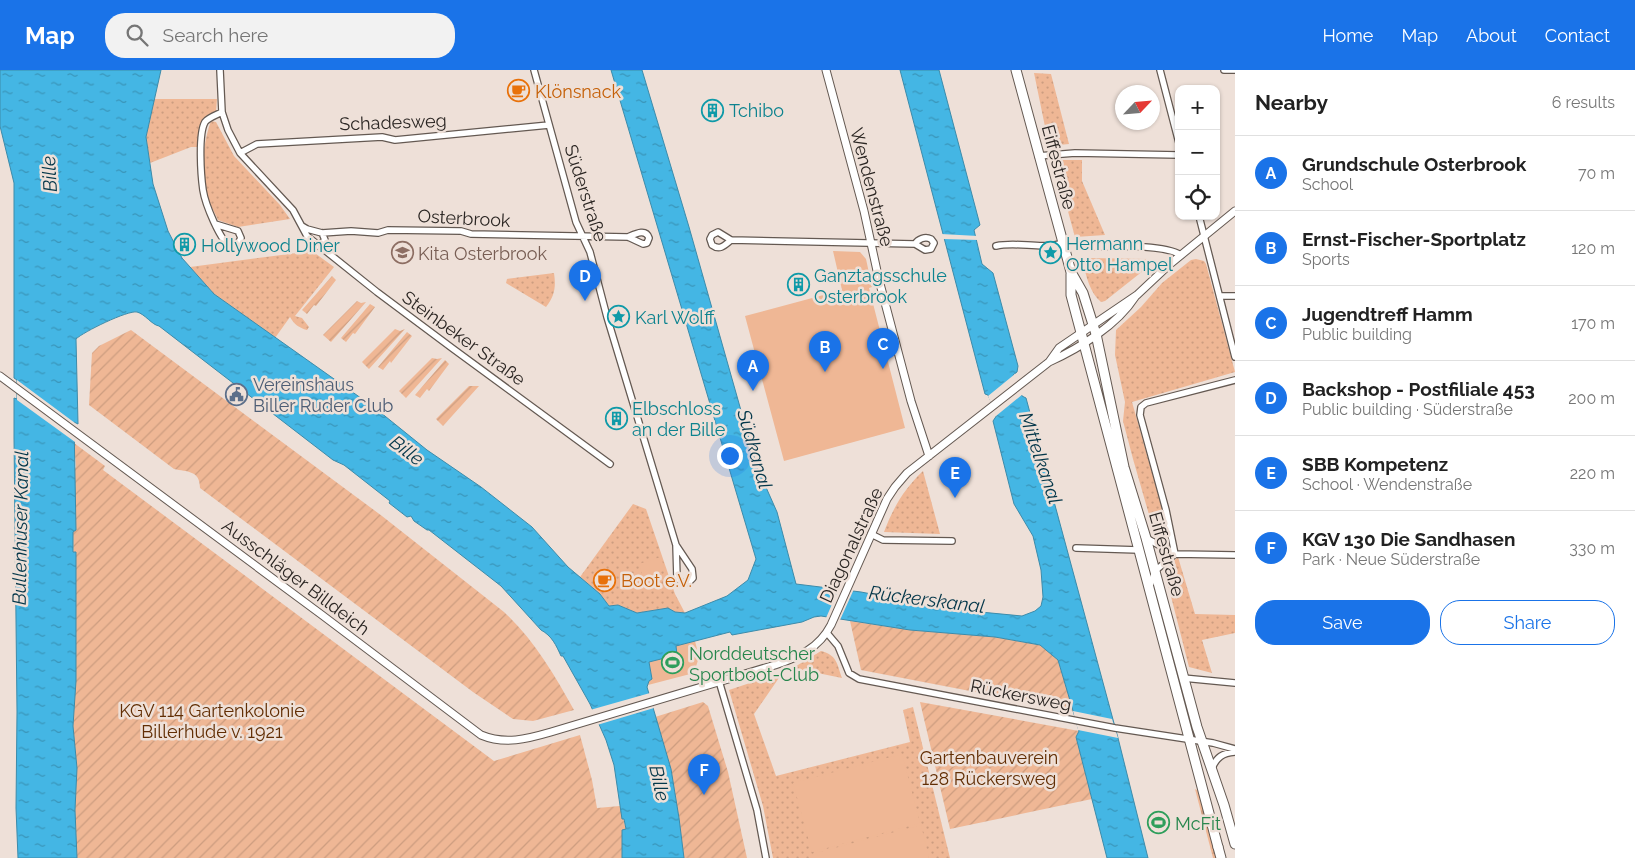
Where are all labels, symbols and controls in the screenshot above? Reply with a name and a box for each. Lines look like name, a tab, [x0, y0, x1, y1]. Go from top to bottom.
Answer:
search box	[105, 13, 455, 58]
text: Map	[25, 21, 75, 50]
icon: search	[123, 21, 151, 49]
text: Search here	[163, 24, 268, 46]
text: Home	[1322, 25, 1373, 46]
text: Map	[1401, 25, 1438, 46]
text: About	[1466, 25, 1517, 46]
text: Contact	[1545, 25, 1610, 46]
cafe icon: Klönsnack	[507, 79, 531, 103]
place label: Klönsnack	[535, 81, 622, 102]
north arrow	[1115, 85, 1160, 130]
map controls	[1175, 85, 1220, 220]
button: +	[1175, 85, 1220, 130]
text: Nearby	[1255, 90, 1328, 115]
text: 6 results	[1552, 93, 1615, 112]
building icon: Tchibo	[701, 98, 725, 122]
place label: Tchibo	[729, 100, 784, 121]
street label: Schadesweg	[339, 110, 447, 134]
street label: Eiffestraße	[1038, 122, 1081, 212]
street label: Wendenstraße	[846, 125, 898, 249]
button: −	[1175, 130, 1220, 175]
street label: Süderstraße	[560, 142, 612, 245]
text: Grundschule Osterbrook	[1302, 153, 1526, 175]
water label: Bille	[37, 155, 61, 193]
text: A	[1266, 164, 1276, 183]
text: 70 m	[1578, 164, 1615, 183]
button: locate	[1175, 175, 1220, 220]
text: School	[1302, 175, 1353, 194]
street label: Osterbrook	[417, 205, 511, 231]
text: Ernst-Fischer-Sportplatz	[1302, 228, 1526, 250]
building icon: Hollywood Diner	[173, 233, 197, 257]
place label: Hermann Otto Hampel	[1066, 233, 1173, 275]
place label: Hollywood Diner	[201, 235, 340, 256]
text: B	[1266, 239, 1276, 258]
text: 120 m	[1571, 239, 1615, 258]
school or university icon: Kita Osterbrook	[390, 241, 414, 265]
place icon: Hermann Otto Hampel	[1038, 241, 1062, 265]
place label: Kita Osterbrook	[418, 243, 547, 264]
text: Sports	[1302, 250, 1350, 269]
pin: D	[569, 260, 601, 301]
place label: Ganztagsschule Osterbrook	[814, 265, 947, 307]
building icon: Ganztagsschule Osterbrook	[786, 273, 810, 297]
street label: Steinbeker Straße	[398, 286, 530, 390]
text: Jugendtreff Hamm	[1302, 303, 1473, 325]
place icon: Karl Wolff	[607, 305, 631, 329]
place label: Karl Wolff	[635, 307, 715, 328]
text: C	[1266, 314, 1276, 333]
text: 170 m	[1571, 314, 1615, 333]
text: Public building	[1302, 325, 1412, 344]
pin: C	[867, 328, 899, 369]
pin: B	[809, 331, 841, 372]
pin: A	[737, 350, 769, 391]
place label: Vereinshaus Biller Ruder Club	[253, 374, 393, 416]
text: Backshop - Postfiliale 453	[1302, 378, 1535, 400]
public building icon: Vereinshaus Biller Ruder Club	[225, 382, 249, 406]
text: D	[1265, 389, 1277, 408]
text: 200 m	[1568, 389, 1615, 408]
place label: Elbschloss an der Bille	[632, 398, 726, 440]
text: Public building · Süderstraße	[1302, 400, 1513, 419]
building icon: Elbschloss an der Bille	[604, 406, 628, 430]
water label: Südkanal	[733, 406, 777, 491]
water label: Mittelkanal	[1015, 409, 1067, 507]
water label: Bille	[386, 430, 428, 470]
your location	[717, 443, 743, 469]
water label: Bullenhuser Kanal	[8, 451, 32, 605]
text: SBB Kompetenz	[1302, 453, 1448, 475]
pin: E	[939, 457, 971, 498]
text: E	[1266, 464, 1276, 483]
text: 220 m	[1570, 464, 1615, 483]
text: School · Wendenstraße	[1302, 475, 1472, 494]
street label: Diagonalstraße	[815, 484, 887, 606]
street label: Eiffestraße	[1145, 509, 1189, 599]
street label: Ausschläger Billdeich	[218, 515, 374, 639]
text: KGV 130 Die Sandhasen	[1302, 528, 1515, 550]
text: F	[1266, 539, 1276, 558]
text: 330 m	[1569, 539, 1615, 558]
text: Park · Neue Süderstraße	[1302, 550, 1480, 569]
cafe icon: Boot e.V.	[593, 568, 617, 592]
place label: Boot e.V.	[621, 570, 692, 591]
water label: Rückerskanal	[868, 581, 986, 617]
button: Save	[1255, 600, 1430, 645]
button: Share	[1440, 600, 1615, 645]
place label: Norddeutscher Sportboot-Club	[689, 643, 819, 685]
sports icon: Norddeutscher Sportboot-Club	[661, 651, 685, 675]
street label: Rückersweg	[969, 675, 1073, 715]
park label: KGV 114 Gartenkolonie Billerhude v. 1921	[119, 700, 305, 742]
park label: Gartenbauverein 128 Rückersweg	[920, 747, 1058, 789]
pin: F	[688, 754, 720, 795]
water label: Bille	[645, 763, 675, 803]
sports icon: McFit	[1147, 811, 1171, 835]
place label: McFit	[1175, 813, 1221, 834]

